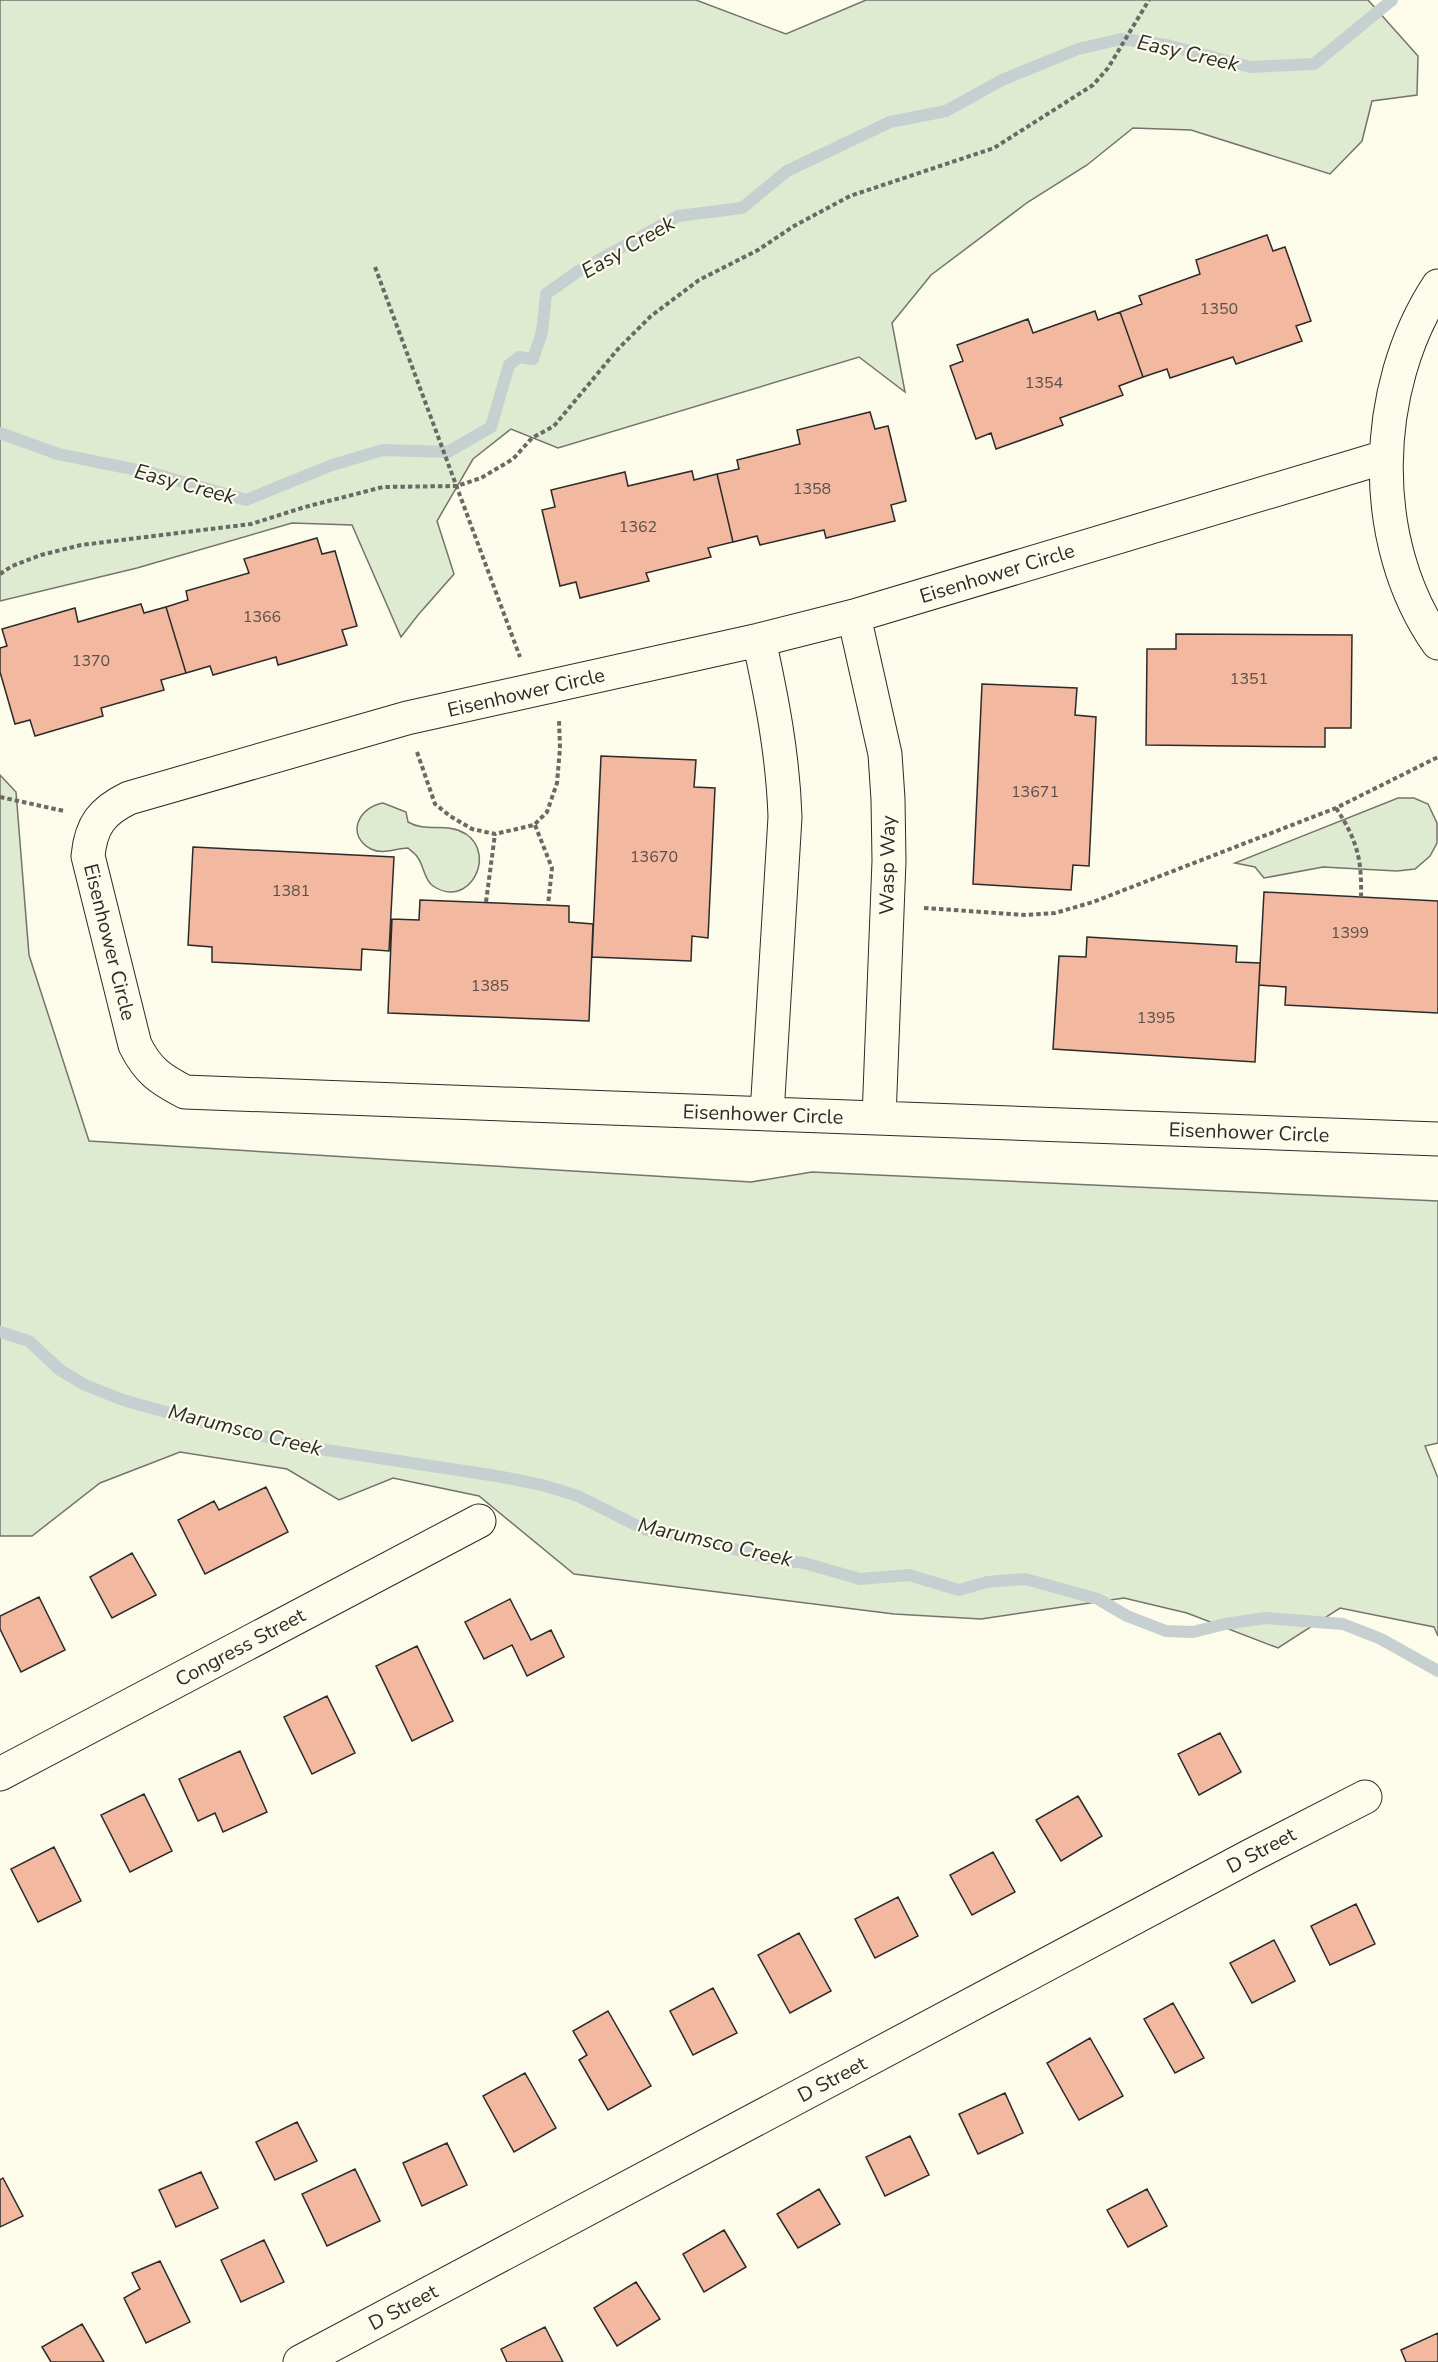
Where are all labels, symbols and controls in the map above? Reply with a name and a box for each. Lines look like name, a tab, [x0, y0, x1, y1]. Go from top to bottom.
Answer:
water label: Easy Creek	[1134, 28, 1242, 78]
water label: Easy Creek	[576, 209, 680, 285]
house number: 1350	[1200, 298, 1238, 320]
house number: 1354	[1025, 372, 1064, 394]
water label: Easy Creek	[131, 457, 239, 511]
house number: 1358	[793, 478, 831, 500]
house number: 1362	[619, 516, 657, 538]
street label: Eisenhower Circle	[916, 537, 1078, 610]
house number: 1366	[243, 606, 281, 628]
house number: 1370	[72, 650, 110, 672]
street label: Eisenhower Circle	[445, 661, 607, 724]
house number: 1351	[1230, 668, 1268, 690]
house number: 13671	[1011, 781, 1059, 803]
street label: Wasp Way	[873, 814, 902, 915]
house number: 13670	[630, 846, 678, 868]
street label: Eisenhower Circle	[77, 861, 142, 1023]
house number: 1381	[272, 880, 310, 902]
house number: 1399	[1331, 922, 1369, 944]
house number: 1385	[471, 975, 509, 997]
house number: 1395	[1137, 1007, 1175, 1029]
street label: Eisenhower Circle	[682, 1098, 844, 1131]
street label: Eisenhower Circle	[1168, 1116, 1330, 1149]
water label: Marumsco Creek	[165, 1397, 325, 1463]
water label: Marumsco Creek	[635, 1511, 795, 1573]
street label: Congress Street	[171, 1601, 311, 1693]
street label: D Street	[1222, 1821, 1301, 1880]
street label: D Street	[793, 2050, 872, 2109]
street label: D Street	[364, 2278, 443, 2337]

